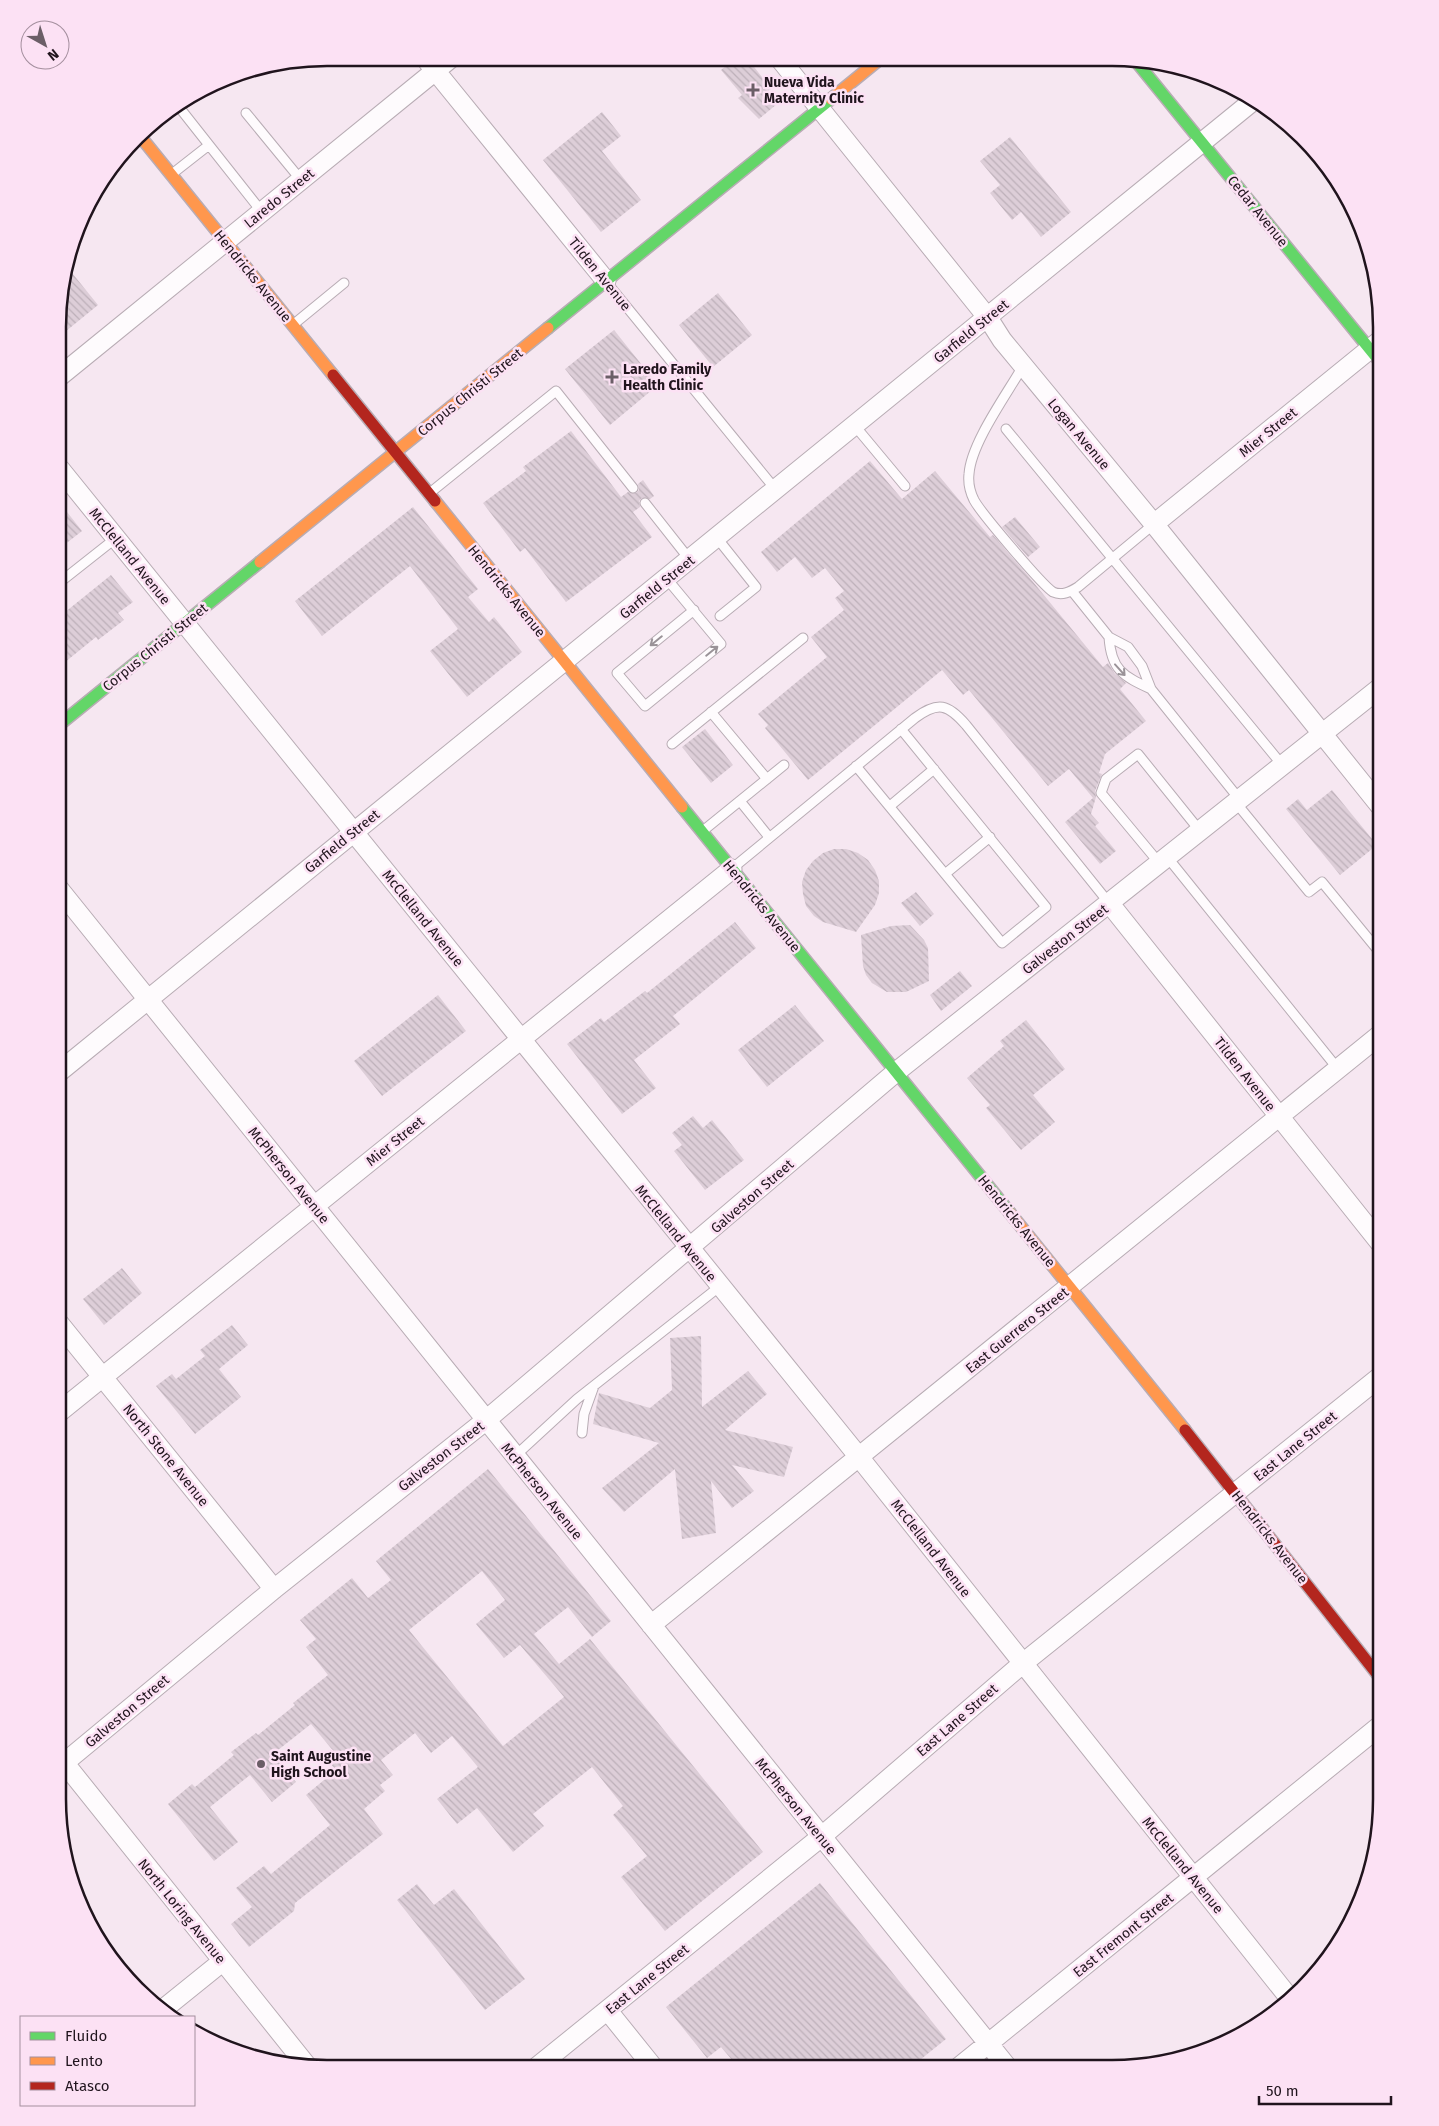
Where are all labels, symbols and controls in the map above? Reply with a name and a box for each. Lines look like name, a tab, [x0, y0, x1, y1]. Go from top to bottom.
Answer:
north arrow	[20, 20, 70, 70]
text: N	[44, 45, 62, 64]
place label: Nueva Vida Maternity Clinic	[764, 74, 864, 107]
marker: Nueva Vida Maternity Clinic	[746, 83, 760, 97]
street label: Laredo Street	[241, 164, 319, 232]
street label: Cedar Avenue	[1224, 172, 1292, 250]
street label: Hendricks Avenue	[210, 227, 295, 326]
street label: Tilden Avenue	[565, 234, 634, 314]
street label: Garfield Street	[930, 295, 1013, 367]
street label: Corpus Christi Street	[414, 344, 527, 440]
place label: Laredo Family Health Clinic	[623, 361, 712, 394]
marker: Laredo Family Health Clinic	[605, 370, 619, 384]
street label: Logan Avenue	[1044, 395, 1113, 473]
street label: Mier Street	[1236, 403, 1301, 461]
street label: McClelland Avenue	[85, 505, 174, 608]
street label: Hendricks Avenue	[464, 542, 549, 641]
street label: Garfield Street	[616, 551, 699, 623]
street label: Corpus Christi Street	[99, 599, 212, 695]
one-way arrow	[650, 636, 663, 647]
one-way arrow	[705, 646, 718, 657]
one-way arrow	[1115, 663, 1126, 676]
street label: Garfield Street	[301, 805, 384, 877]
street label: Hendricks Avenue	[719, 857, 804, 956]
street label: McClelland Avenue	[378, 867, 467, 970]
street label: Galveston Street	[1019, 900, 1112, 978]
street label: Tilden Avenue	[1210, 1034, 1279, 1115]
street label: Mier Street	[363, 1112, 428, 1170]
street label: McPherson Avenue	[244, 1124, 333, 1227]
street label: Galveston Street	[707, 1155, 798, 1237]
street label: Hendricks Avenue	[974, 1172, 1059, 1271]
street label: McClelland Avenue	[631, 1182, 720, 1285]
street label: East Guerrero Street	[962, 1283, 1073, 1377]
street label: North Stone Avenue	[119, 1401, 212, 1510]
street label: East Lane Street	[1250, 1407, 1341, 1485]
street label: Galveston Street	[395, 1417, 488, 1495]
street label: McPherson Avenue	[497, 1440, 586, 1543]
street label: Hendricks Avenue	[1228, 1487, 1311, 1587]
street label: McClelland Avenue	[887, 1496, 974, 1601]
street label: Galveston Street	[82, 1671, 173, 1751]
street label: East Lane Street	[913, 1680, 1002, 1760]
place label: Saint Augustine High School	[271, 1748, 371, 1781]
street label: McPherson Avenue	[751, 1755, 840, 1858]
marker: Saint Augustine High School	[255, 1758, 267, 1770]
street label: McClelland Avenue	[1138, 1814, 1227, 1917]
street label: North Loring Avenue	[134, 1855, 229, 1967]
street label: East Fremont Street	[1070, 1889, 1178, 1981]
street label: East Lane Street	[602, 1940, 693, 2018]
legend	[20, 2016, 195, 2106]
text: Fluido	[65, 2027, 107, 2045]
text: Lento	[65, 2052, 103, 2070]
scale bar	[1259, 2074, 1392, 2106]
text: Atasco	[65, 2077, 110, 2095]
text: 50 m	[1266, 2082, 1299, 2100]

